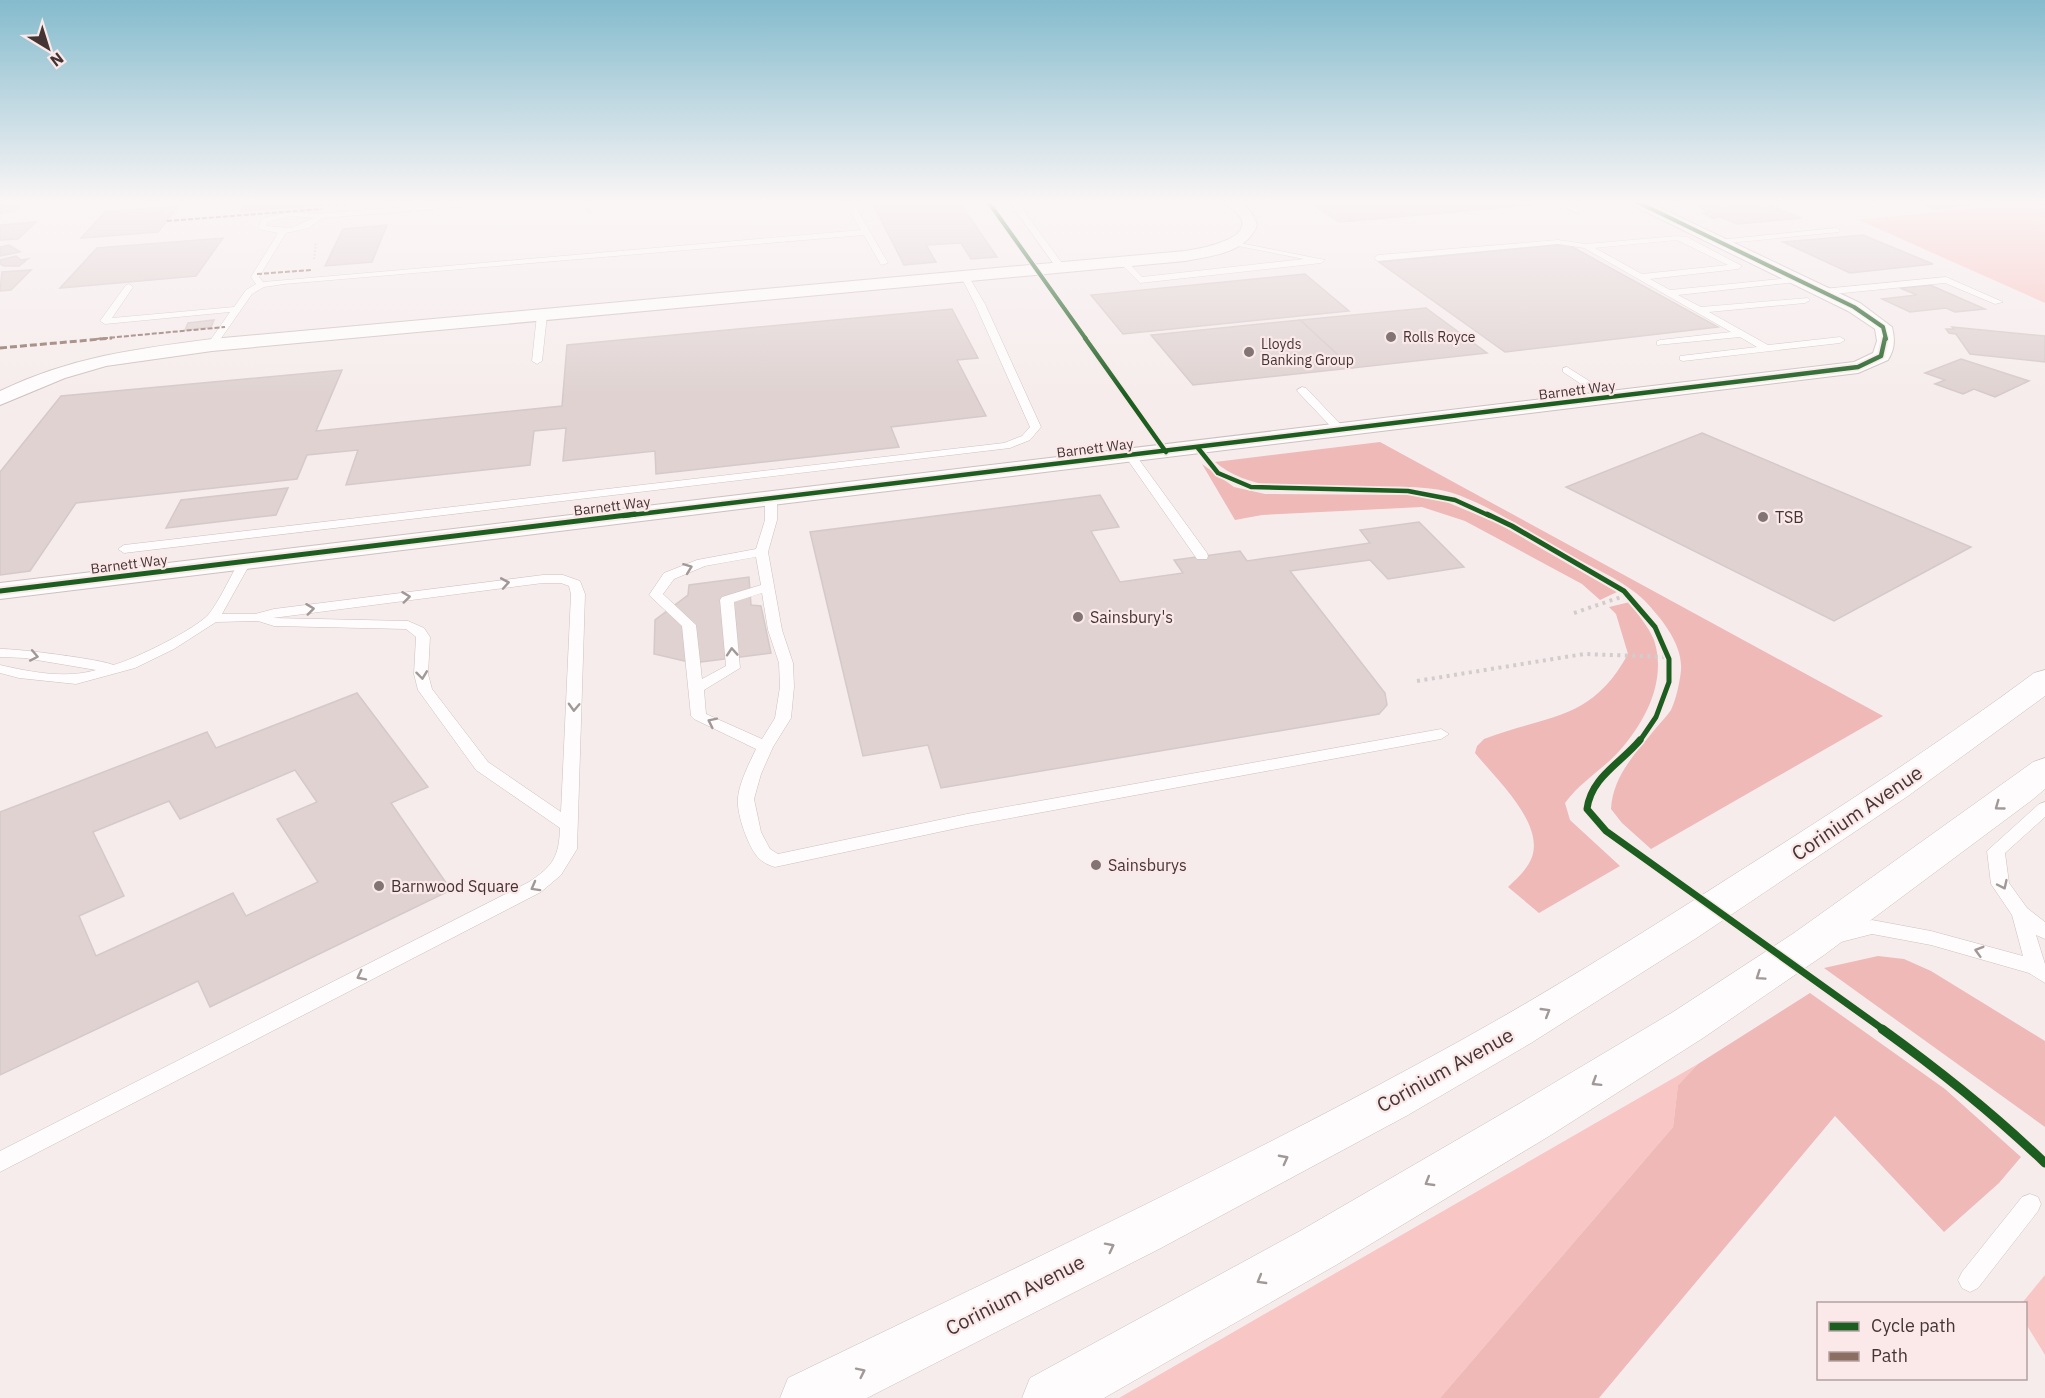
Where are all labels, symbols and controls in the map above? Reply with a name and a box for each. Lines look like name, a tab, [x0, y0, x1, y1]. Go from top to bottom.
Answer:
north arrow	[18, 18, 78, 78]
text: N	[47, 48, 68, 71]
place label: Rolls Royce	[1403, 328, 1476, 346]
marker: Rolls Royce	[1384, 330, 1398, 344]
place label: Lloyds Banking Group	[1261, 335, 1354, 369]
marker: Lloyds Banking Group	[1242, 345, 1256, 359]
street label: Barnett Way	[1538, 376, 1616, 404]
street label: Barnett Way	[1056, 434, 1134, 462]
street label: Barnett Way	[573, 492, 651, 520]
place label: TSB	[1775, 507, 1804, 527]
marker: TSB	[1756, 510, 1770, 524]
street label: Barnett Way	[90, 550, 168, 578]
one-way arrow	[683, 563, 693, 576]
one-way arrow	[500, 578, 509, 590]
one-way arrow	[401, 591, 411, 604]
one-way arrow	[305, 603, 315, 616]
place label: Sainsbury's	[1090, 607, 1173, 627]
marker: Sainsbury's	[1071, 610, 1085, 624]
one-way arrow	[726, 647, 739, 656]
one-way arrow	[29, 649, 39, 662]
one-way arrow	[415, 670, 428, 680]
one-way arrow	[568, 702, 581, 711]
one-way arrow	[708, 718, 719, 729]
street label: Corinium Avenue	[1786, 759, 1928, 866]
one-way arrow	[1995, 799, 2006, 810]
place label: Sainsburys	[1108, 855, 1187, 875]
marker: Sainsburys	[1089, 858, 1103, 872]
place label: Barnwood Square	[391, 876, 519, 896]
marker: Barnwood Square	[372, 879, 386, 893]
one-way arrow	[1996, 879, 2008, 890]
one-way arrow	[531, 880, 541, 891]
one-way arrow	[1974, 946, 1984, 958]
one-way arrow	[357, 969, 368, 980]
one-way arrow	[1756, 969, 1767, 980]
one-way arrow	[1540, 1008, 1550, 1019]
street label: Corinium Avenue	[1371, 1021, 1518, 1118]
one-way arrow	[1592, 1074, 1602, 1086]
one-way arrow	[1278, 1155, 1289, 1166]
one-way arrow	[1425, 1175, 1435, 1187]
one-way arrow	[1104, 1243, 1115, 1255]
street label: Corinium Avenue	[941, 1248, 1089, 1341]
one-way arrow	[1257, 1273, 1267, 1285]
legend	[1817, 1302, 2027, 1380]
text: Cycle path	[1871, 1314, 1956, 1337]
text: Path	[1871, 1344, 1908, 1367]
one-way arrow	[854, 1368, 865, 1379]

